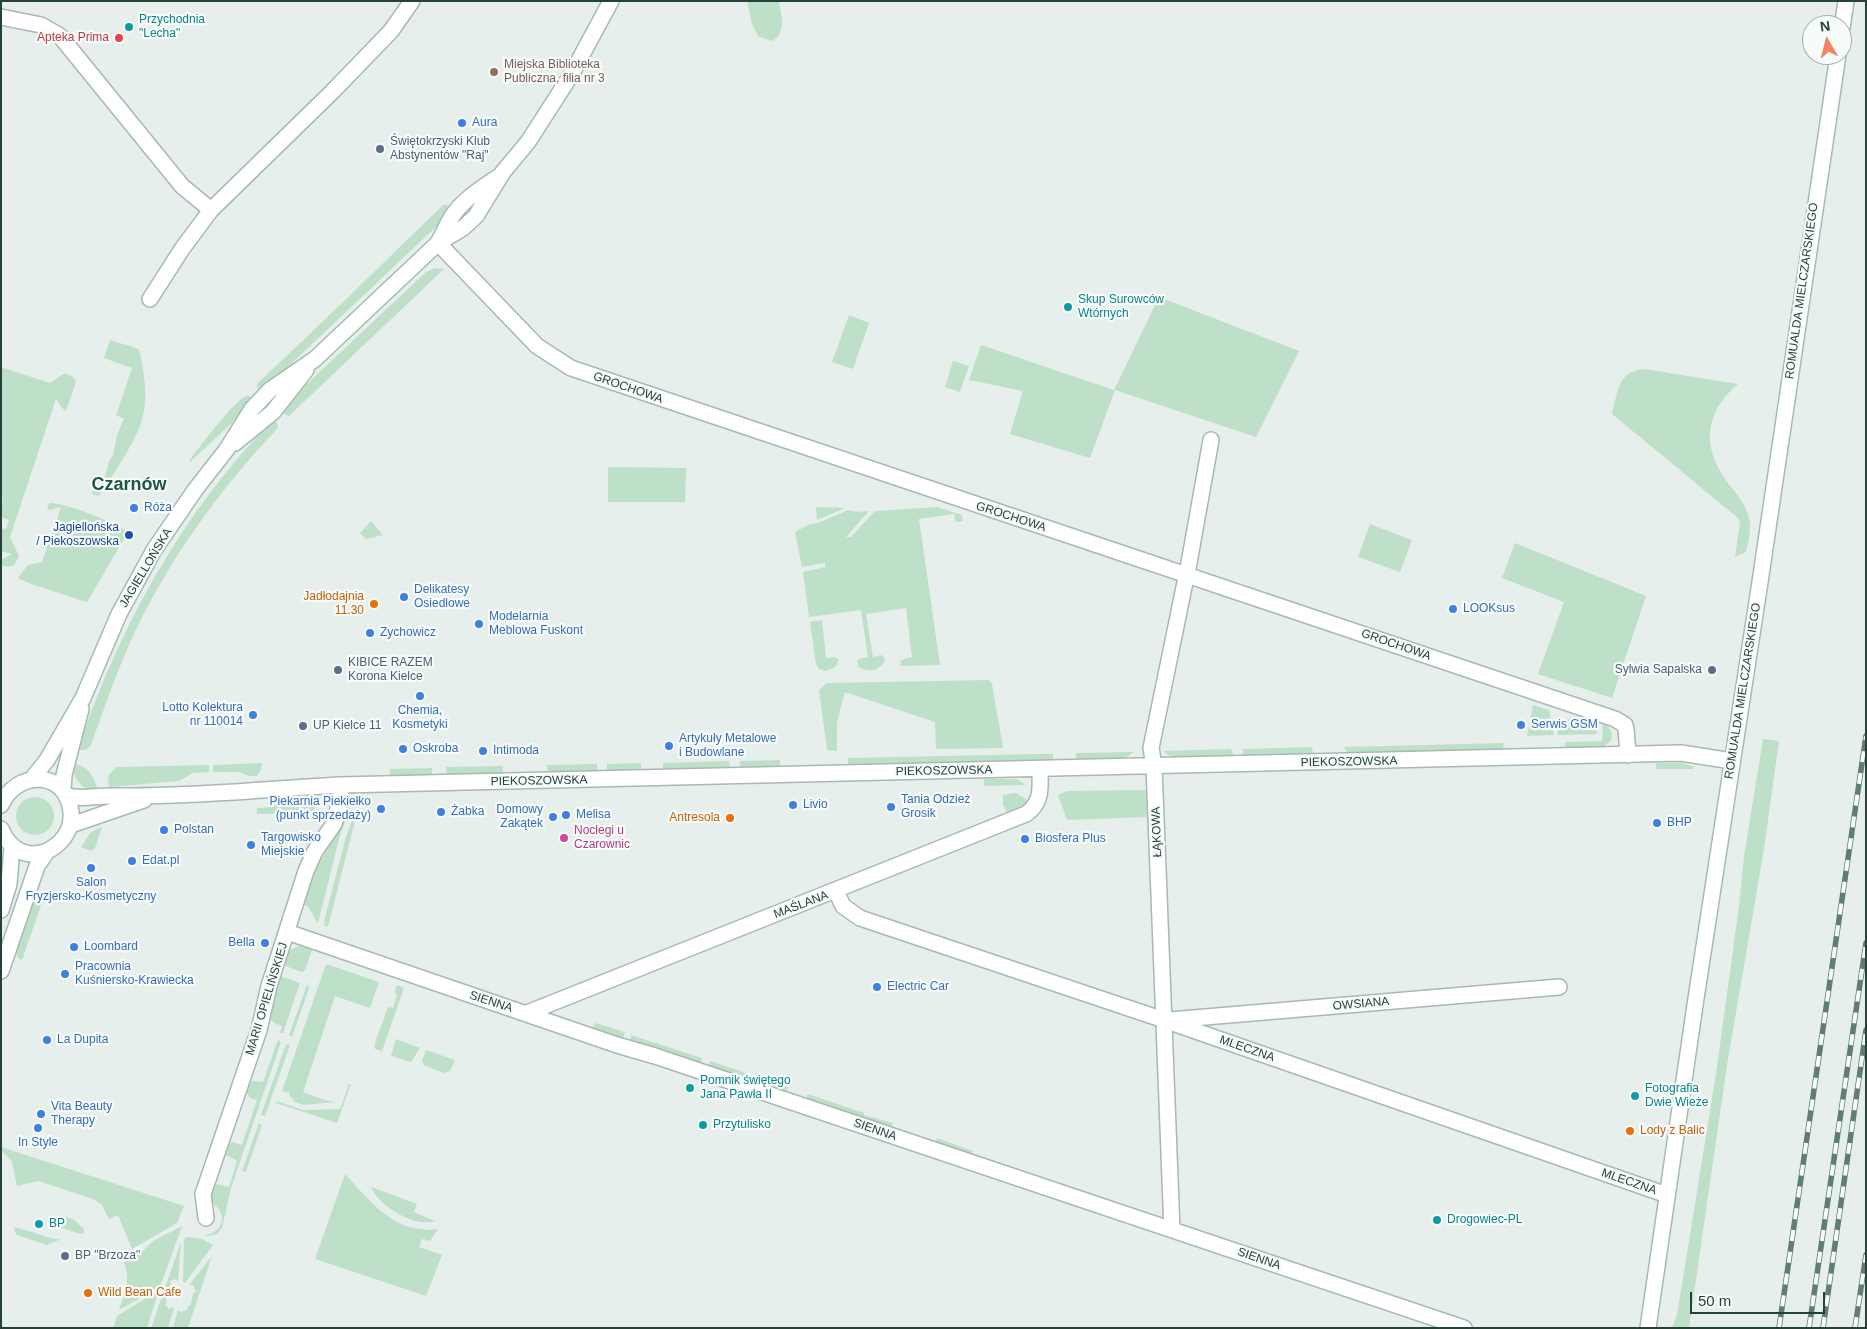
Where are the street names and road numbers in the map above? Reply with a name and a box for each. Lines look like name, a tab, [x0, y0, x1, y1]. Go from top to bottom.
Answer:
street label: ROMUALDA MIELCZARSKIEGO	[1782, 202, 1822, 380]
street label: GROCHOWA	[591, 369, 665, 407]
street label: GROCHOWA	[974, 499, 1048, 535]
street label: JAGIELLOŃSKA	[117, 526, 175, 610]
street label: ROMUALDA MIELCZARSKIEGO	[1722, 602, 1764, 780]
street label: GROCHOWA	[1359, 626, 1433, 664]
street label: PIEKOSZOWSKA	[1301, 754, 1397, 770]
street label: PIEKOSZOWSKA	[896, 763, 992, 779]
street label: PIEKOSZOWSKA	[491, 773, 587, 789]
street label: ŁĄKOWA	[1149, 806, 1165, 858]
street label: MAŚLANA	[772, 888, 830, 922]
street label: MARII OPIELIŃSKIEJ	[243, 941, 291, 1057]
street label: SIENNA	[468, 988, 514, 1016]
street label: OWSIANA	[1332, 994, 1390, 1014]
street label: MLECZNA	[1218, 1033, 1276, 1065]
street label: SIENNA	[852, 1116, 898, 1144]
street label: MLECZNA	[1600, 1166, 1658, 1198]
street label: SIENNA	[1236, 1245, 1282, 1273]

